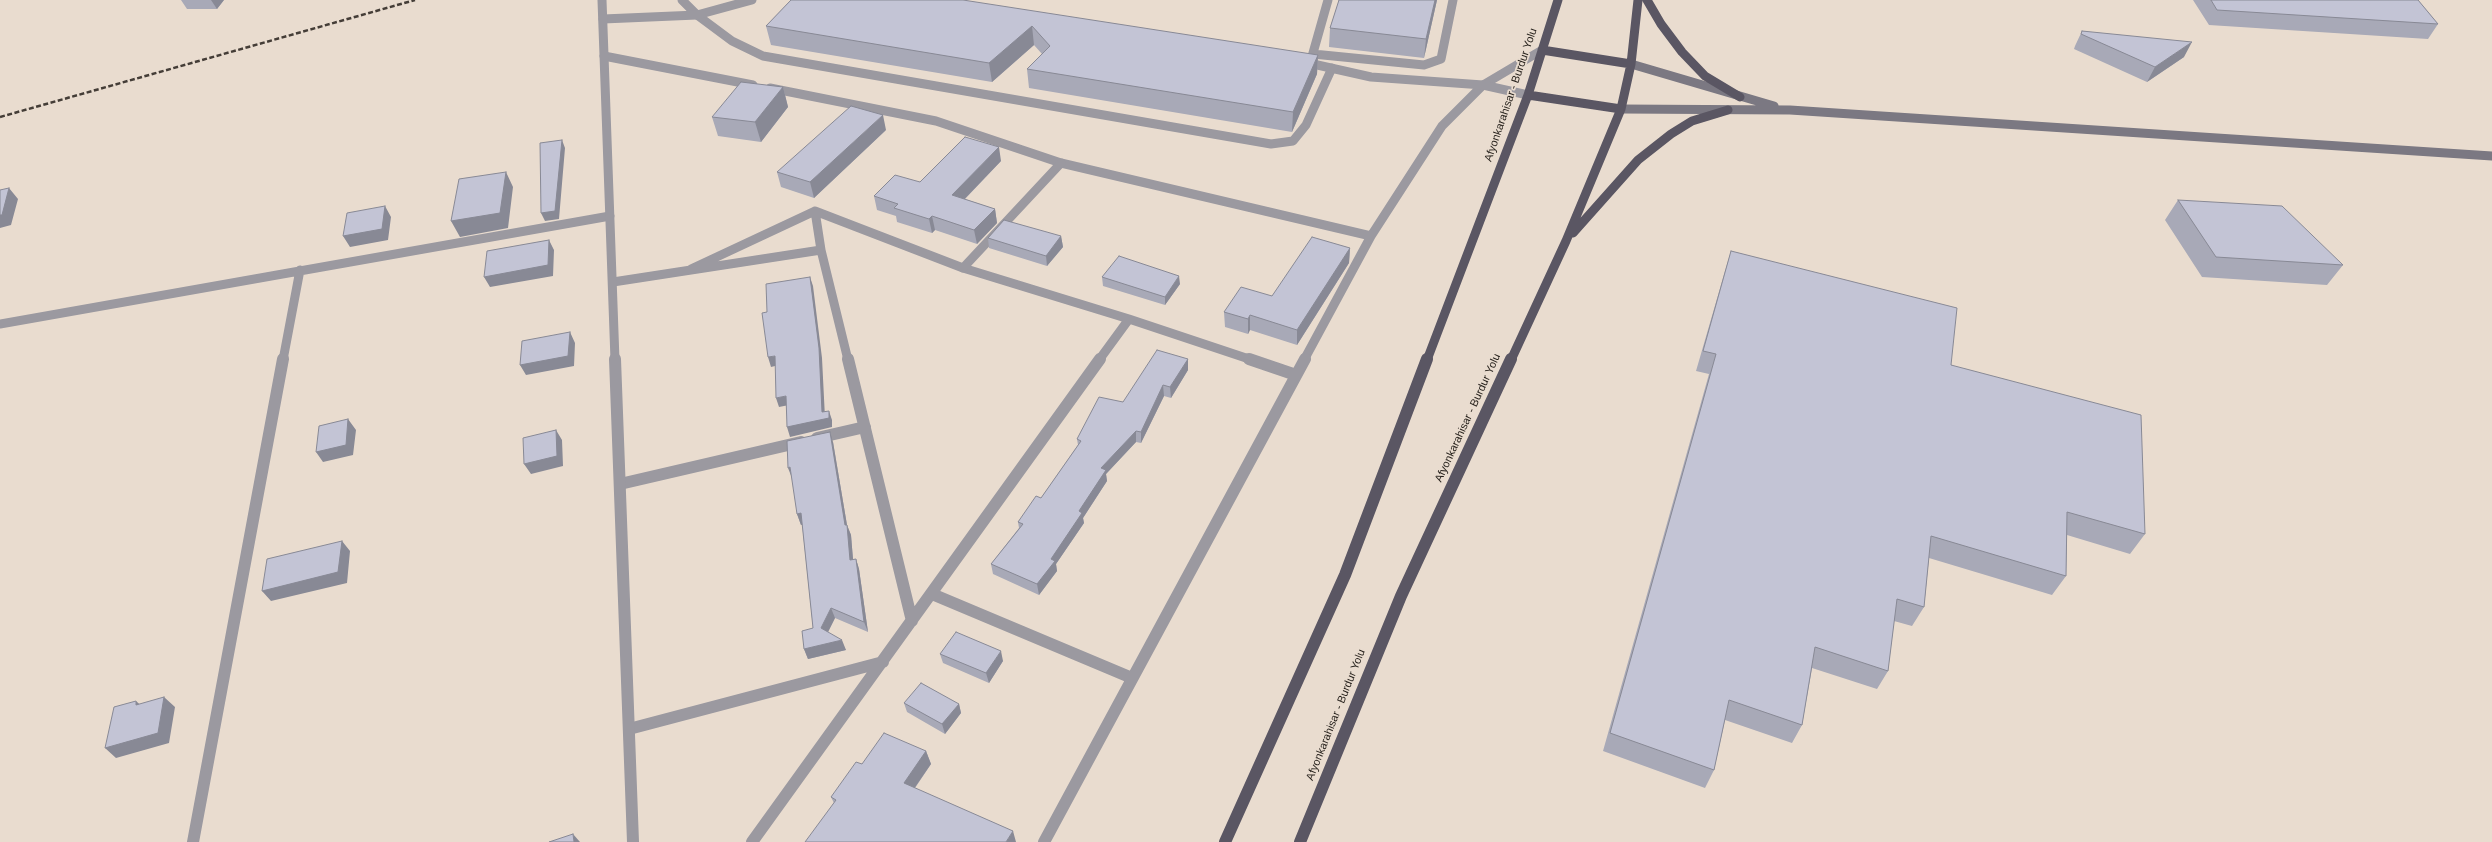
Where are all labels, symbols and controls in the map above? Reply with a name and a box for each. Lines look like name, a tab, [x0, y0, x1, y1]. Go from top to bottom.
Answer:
street label: Afyonkarahisar - Burdur Yolu	[1482, 27, 1540, 163]
street label: Afyonkarahisar - Burdur Yolu	[1432, 352, 1504, 484]
street label: Afyonkarahisar - Burdur Yolu	[1304, 648, 1368, 782]

